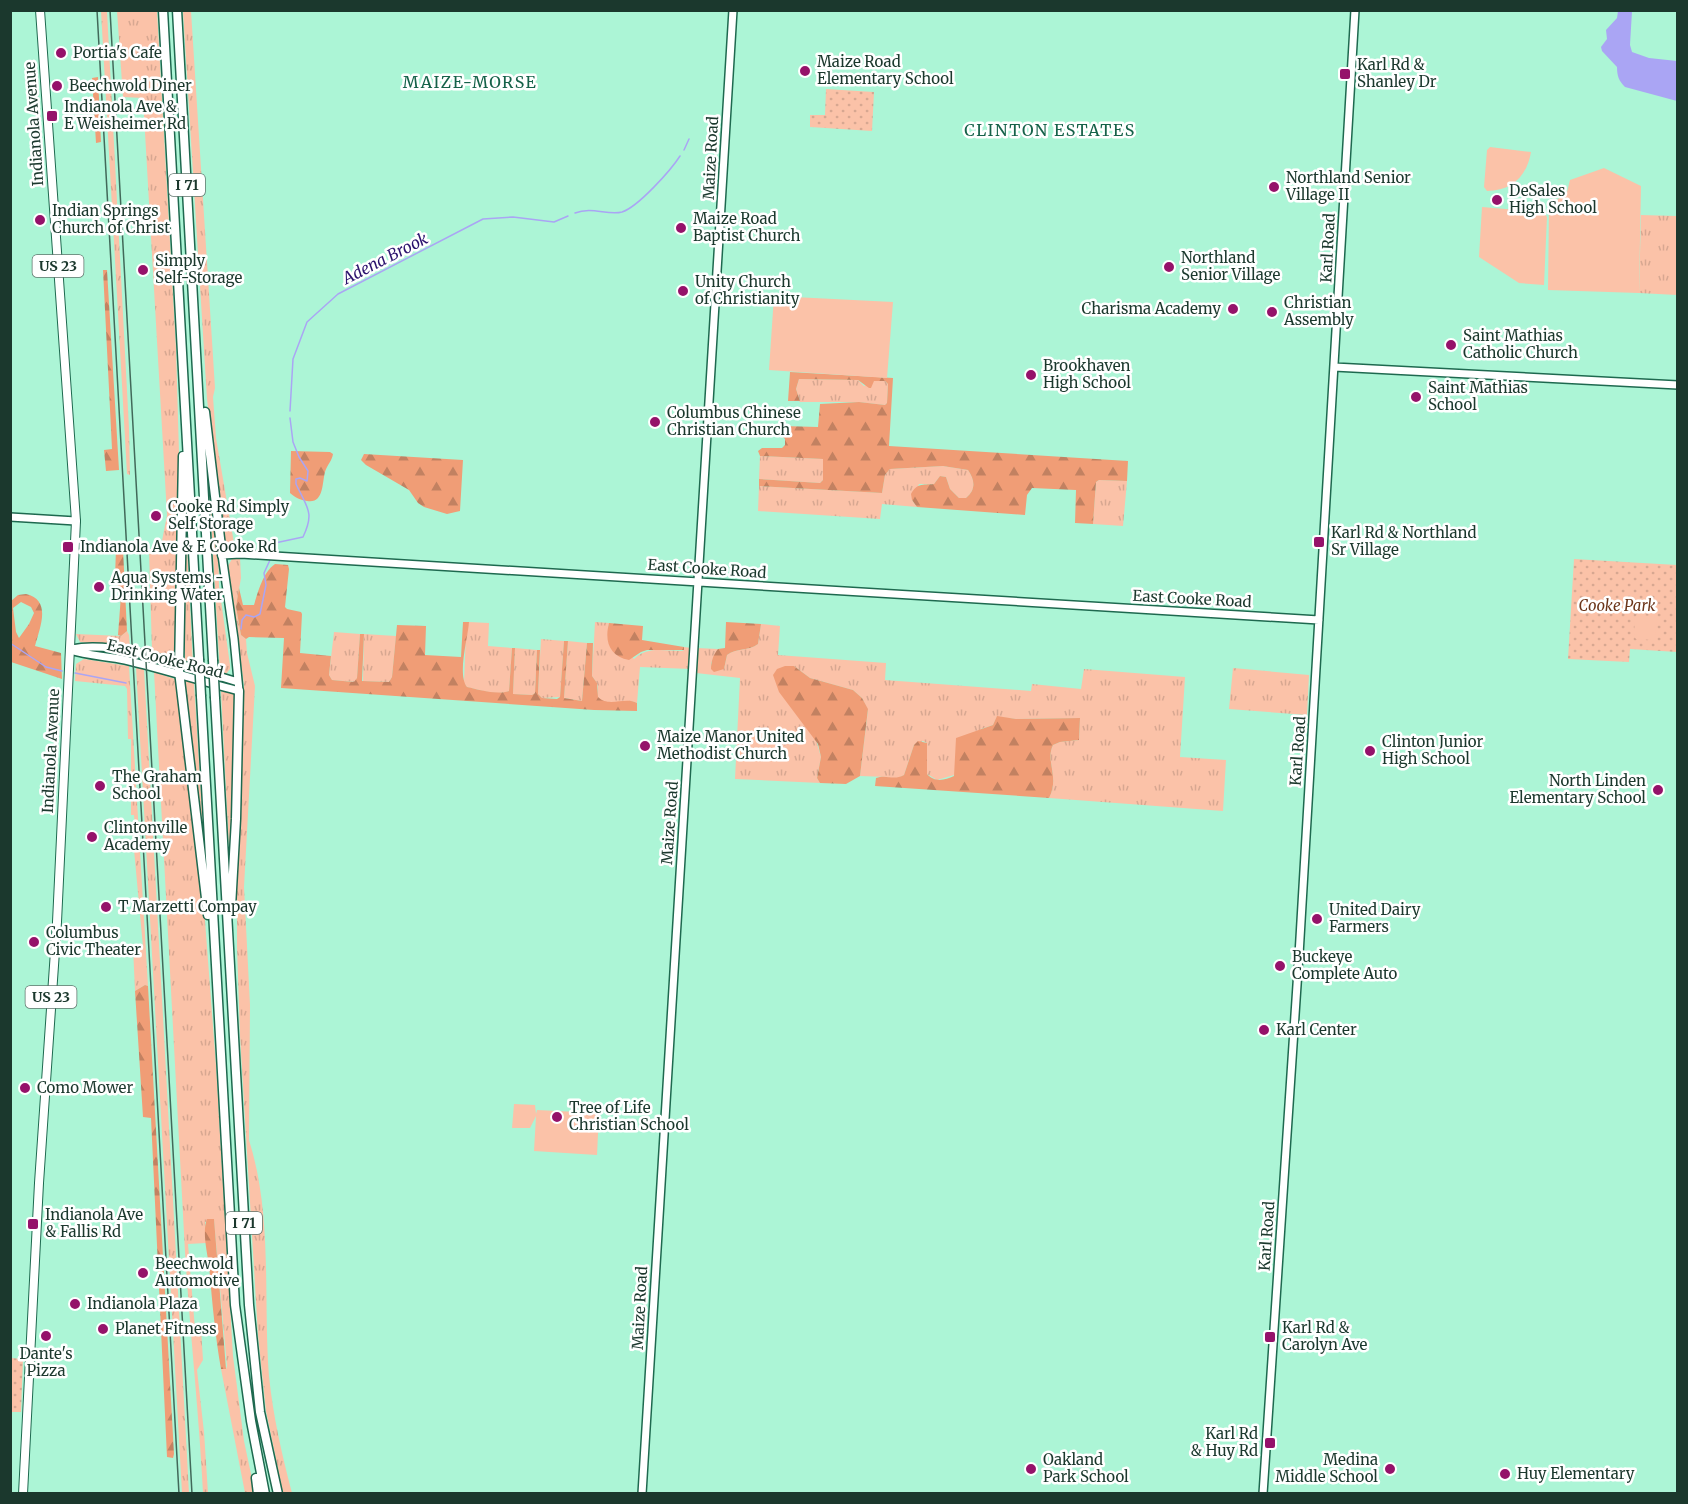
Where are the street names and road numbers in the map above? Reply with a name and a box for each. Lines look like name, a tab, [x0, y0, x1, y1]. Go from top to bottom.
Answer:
street label: Indianola Avenue	[20, 61, 47, 187]
street label: Maize Road	[699, 116, 722, 200]
road number: I 71	[169, 174, 205, 196]
street label: Karl Road	[1316, 213, 1339, 283]
road number: US 23	[32, 255, 84, 277]
street label: East Cooke Road	[647, 555, 767, 582]
street label: East Cooke Road	[1132, 586, 1252, 611]
street label: East Cooke Road	[105, 635, 225, 682]
street label: Indianola Avenue	[38, 688, 63, 814]
street label: Karl Road	[1286, 715, 1309, 786]
street label: Maize Road	[657, 781, 682, 865]
road number: US 23	[26, 986, 76, 1008]
street label: Karl Road	[1255, 1200, 1278, 1271]
road number: I 71	[226, 1212, 262, 1234]
street label: Maize Road	[628, 1266, 651, 1350]

